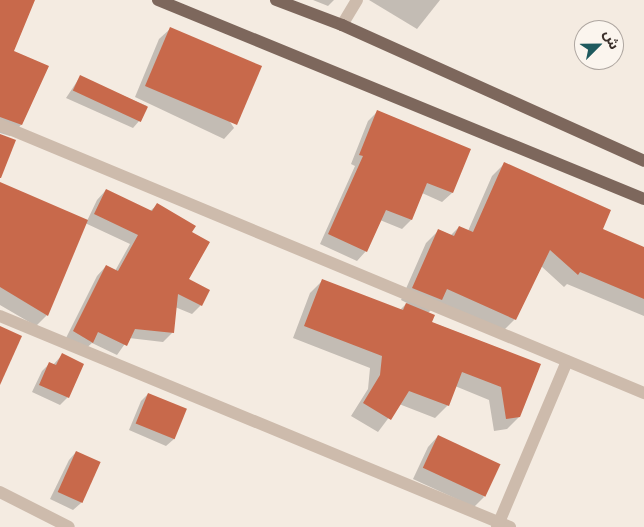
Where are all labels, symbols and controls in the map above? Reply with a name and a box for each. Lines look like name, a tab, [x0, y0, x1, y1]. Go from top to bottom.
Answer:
north arrow	[574, 20, 624, 70]
text: ش	[600, 27, 624, 52]

